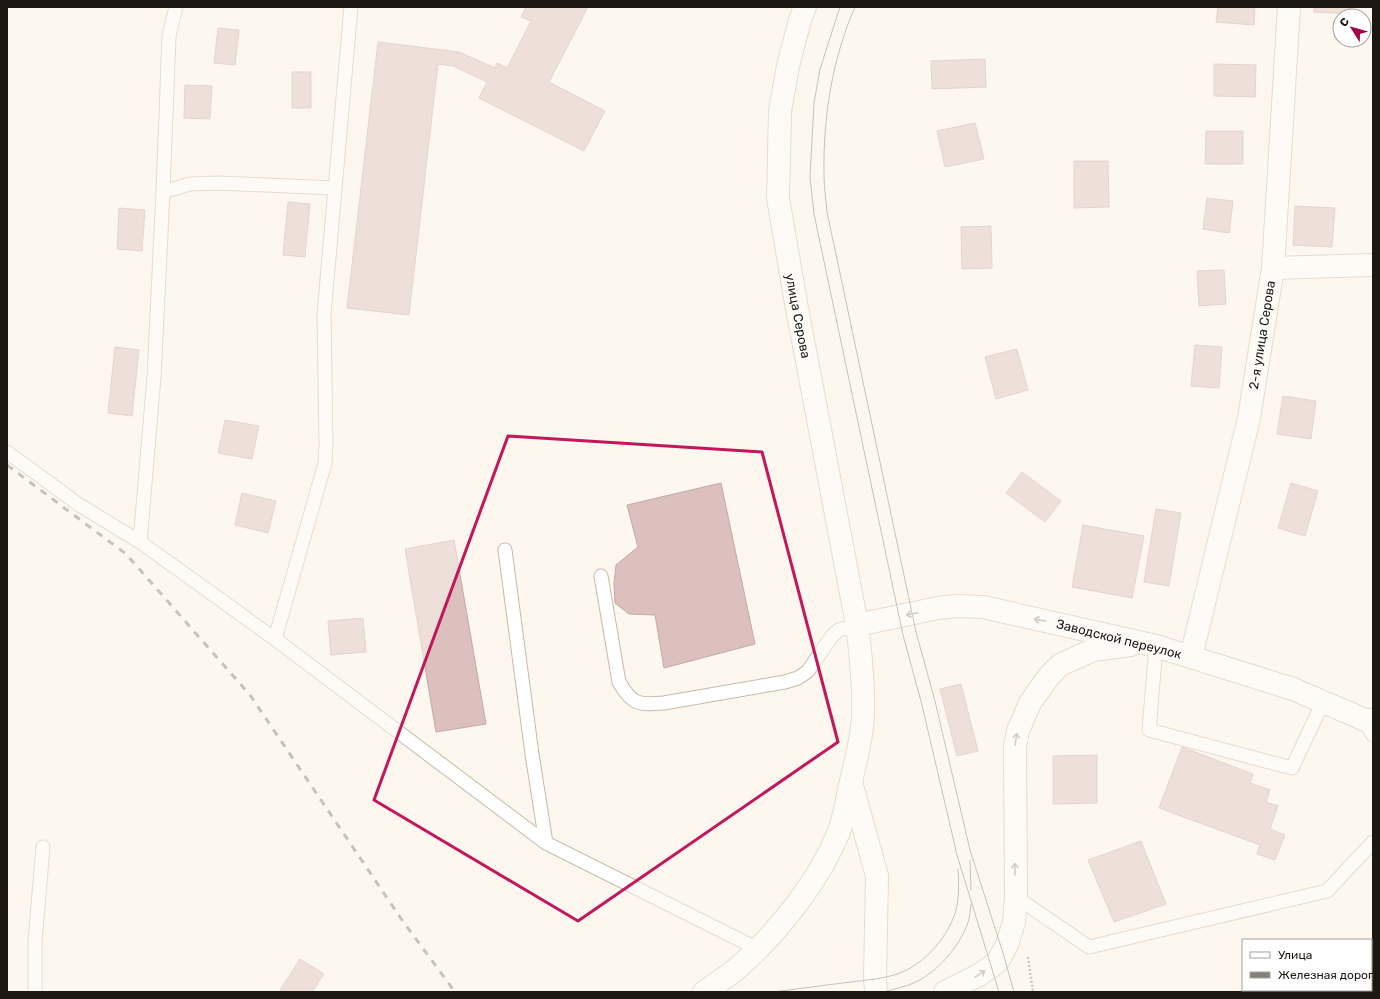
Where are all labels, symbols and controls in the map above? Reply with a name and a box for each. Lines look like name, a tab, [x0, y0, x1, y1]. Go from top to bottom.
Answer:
north arrow	[1332, 8, 1372, 48]
text: С	[1337, 15, 1352, 29]
street label: улица Серова	[782, 272, 814, 360]
street label: 2-я улица Серова	[1246, 279, 1278, 391]
one-way arrow	[905, 610, 918, 618]
one-way arrow	[1033, 615, 1046, 623]
street label: Заводской переулок	[1055, 616, 1183, 662]
one-way arrow	[1012, 733, 1020, 746]
one-way arrow	[1011, 863, 1019, 876]
legend	[1242, 939, 1372, 991]
text: Улица	[1278, 948, 1312, 962]
text: Железная дорога	[1278, 968, 1380, 982]
one-way arrow	[974, 970, 985, 978]

